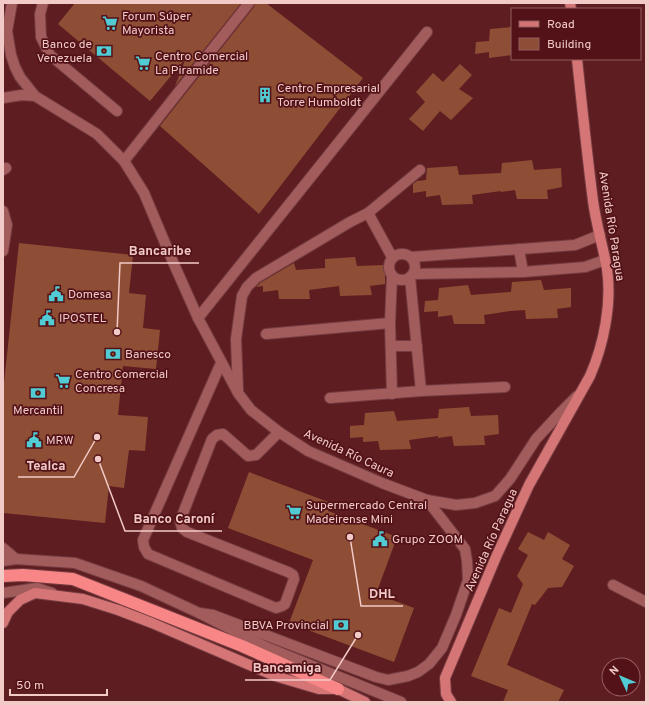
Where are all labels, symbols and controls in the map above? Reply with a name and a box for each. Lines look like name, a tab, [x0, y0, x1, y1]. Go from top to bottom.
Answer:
legend	[511, 8, 641, 60]
place label: Forum Súper Mayorista	[122, 9, 191, 39]
supermarket icon: Forum Súper Mayorista	[101, 14, 119, 32]
text: Road	[547, 17, 575, 33]
place label: Banco de Venezuela	[37, 37, 92, 67]
text: Building	[547, 37, 591, 53]
bank icon: Banco de Venezuela	[95, 42, 113, 60]
place label: Centro Comercial La Piramide	[155, 49, 248, 79]
supermarket icon: Centro Comercial La Piramide	[134, 54, 152, 72]
place label: Centro Empresarial Torre Humboldt	[277, 81, 380, 111]
building icon: Centro Empresarial Torre Humboldt	[256, 86, 274, 104]
street label: Avenida Río Paragua	[594, 170, 628, 282]
callout: Bancaribe	[120, 238, 199, 263]
text: Bancaribe	[129, 244, 191, 260]
public building icon: Domesa	[47, 285, 65, 303]
place label: Domesa	[68, 287, 111, 303]
public building icon: IPOSTEL	[38, 309, 56, 327]
place label: IPOSTEL	[59, 311, 107, 327]
bank icon: Banesco	[104, 345, 122, 363]
place label: Banesco	[125, 347, 171, 363]
place label: Centro Comercial Concresa	[75, 367, 168, 397]
supermarket icon: Centro Comercial Concresa	[54, 372, 72, 390]
bank icon: Mercantil	[29, 384, 47, 402]
place label: Mercantil	[13, 403, 63, 419]
street label: Avenida Río Caura	[301, 426, 396, 482]
public building icon: MRW	[25, 431, 43, 449]
place label: MRW	[46, 433, 74, 449]
callout: Tealca	[18, 452, 74, 477]
text: Tealca	[26, 459, 66, 475]
street label: Avenida Río Paragua	[462, 486, 522, 594]
place label: Supermercado Central Madeirense Mini	[306, 498, 427, 528]
supermarket icon: Supermercado Central Madeirense Mini	[285, 503, 303, 521]
callout: Banco Caroní	[125, 506, 222, 531]
text: Banco Caroní	[133, 512, 216, 528]
public building icon: Grupo ZOOM	[371, 530, 389, 548]
place label: Grupo ZOOM	[392, 532, 463, 548]
callout: DHL	[361, 581, 403, 606]
text: DHL	[369, 587, 396, 603]
bank icon: BBVA Provincial	[332, 616, 350, 634]
place label: BBVA Provincial	[244, 618, 329, 634]
callout: Bancamiga	[245, 655, 330, 680]
north arrow	[601, 657, 641, 697]
text: Bancamiga	[253, 661, 321, 677]
text: N	[607, 663, 622, 678]
scale bar	[10, 671, 107, 697]
text: 50 m	[16, 678, 44, 694]

